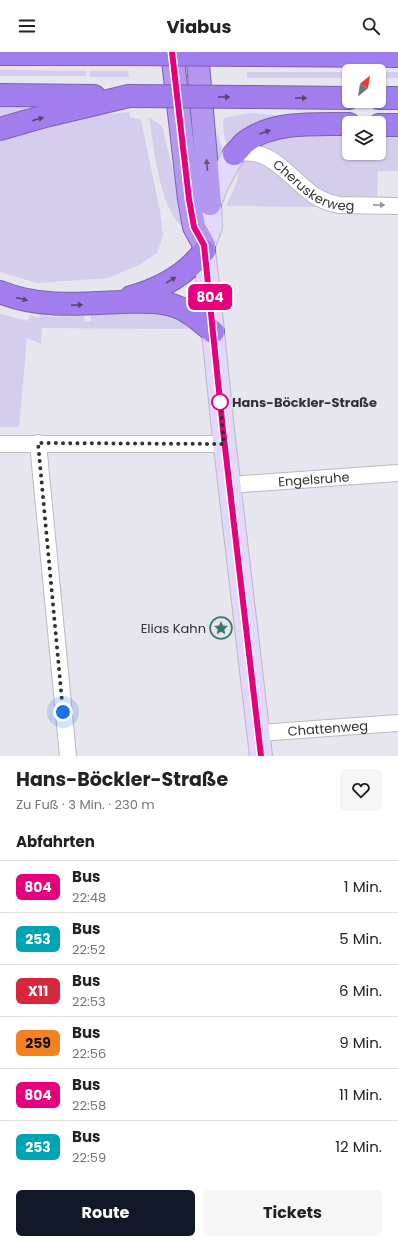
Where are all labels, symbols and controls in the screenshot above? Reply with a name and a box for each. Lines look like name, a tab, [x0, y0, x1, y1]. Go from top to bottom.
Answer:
text: Viabus	[166, 14, 232, 39]
icon: menu	[16, 15, 38, 37]
icon: search	[360, 15, 382, 37]
north arrow	[342, 64, 386, 108]
map controls	[342, 64, 386, 160]
one-way arrow	[218, 94, 231, 100]
one-way arrow	[295, 95, 308, 101]
one-way arrow	[32, 116, 44, 122]
button: layers	[342, 116, 386, 160]
one-way arrow	[259, 129, 271, 135]
street label: Cheruskerweg	[269, 155, 355, 215]
one-way arrow	[203, 159, 210, 171]
one-way arrow	[373, 202, 386, 208]
one-way arrow	[166, 276, 176, 284]
line badge: 804	[187, 284, 233, 310]
text: 804	[196, 287, 224, 307]
one-way arrow	[16, 296, 28, 302]
one-way arrow	[71, 301, 83, 308]
marker: Hans-Böckler-Straße	[211, 393, 229, 411]
place label: Hans-Böckler-Straße	[232, 393, 377, 412]
street label: Engelsruhe	[278, 467, 350, 491]
place icon: Elias Kahn	[208, 615, 234, 641]
place label: Elias Kahn	[141, 619, 206, 638]
your location	[53, 702, 73, 722]
street label: Chattenweg	[287, 716, 369, 741]
text: Hans-Böckler-Straße	[16, 766, 228, 793]
button: heart	[340, 769, 382, 811]
text: Zu Fuß · 3 Min. · 230 m	[16, 795, 155, 814]
text: Abfahrten	[16, 831, 95, 852]
text: Bus	[72, 866, 100, 887]
text: 1 Min.	[344, 876, 382, 897]
text: 804	[24, 877, 52, 897]
text: 22:48	[72, 888, 106, 907]
text: Bus	[72, 918, 100, 939]
text: 5 Min.	[339, 928, 382, 949]
text: 253	[25, 929, 51, 949]
text: 22:52	[72, 940, 105, 959]
text: Bus	[72, 970, 100, 991]
text: 6 Min.	[339, 980, 382, 1001]
text: X11	[28, 981, 48, 1001]
text: 22:53	[72, 992, 106, 1011]
text: Bus	[72, 1022, 100, 1043]
text: 9 Min.	[339, 1032, 382, 1053]
text: 259	[25, 1033, 51, 1053]
text: 22:56	[72, 1044, 106, 1063]
text: Bus	[72, 1074, 100, 1095]
text: 11 Min.	[339, 1084, 382, 1105]
text: 804	[24, 1085, 52, 1105]
text: 22:58	[72, 1096, 106, 1115]
text: Bus	[72, 1126, 100, 1147]
text: 12 Min.	[335, 1136, 382, 1157]
text: 253	[25, 1137, 51, 1157]
text: 22:59	[72, 1148, 106, 1167]
button: Route	[16, 1190, 195, 1236]
button: Tickets	[203, 1190, 382, 1236]

